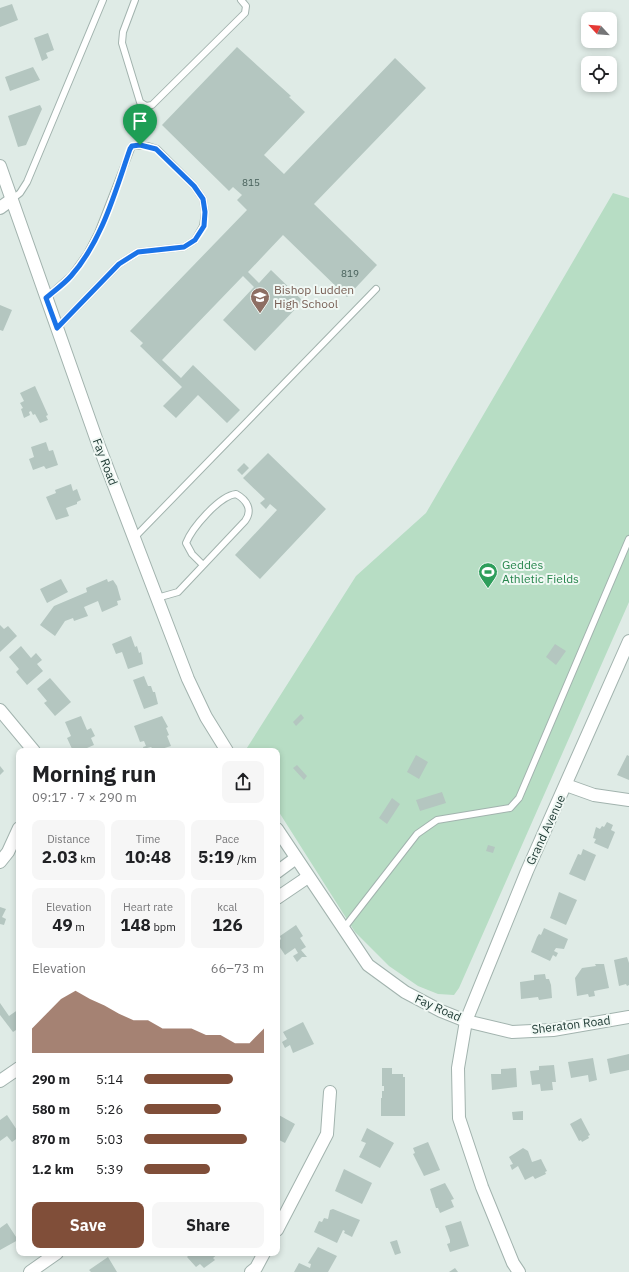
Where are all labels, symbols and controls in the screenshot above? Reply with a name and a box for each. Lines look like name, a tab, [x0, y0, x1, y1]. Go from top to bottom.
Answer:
north arrow	[581, 12, 617, 48]
map controls	[581, 12, 617, 92]
button: locate	[581, 56, 617, 92]
pin	[123, 104, 157, 145]
icon: arrive	[129, 110, 151, 132]
house number: 815	[242, 176, 260, 189]
house number: 819	[341, 267, 359, 280]
place label: Bishop Ludden High School	[274, 282, 354, 311]
school or university icon: Bishop Ludden High School	[249, 286, 271, 314]
street label: Fay Road	[90, 436, 121, 487]
place label: Geddes Athletic Fields	[502, 557, 579, 586]
sports icon: Geddes Athletic Fields	[477, 561, 499, 589]
text: Morning run	[32, 759, 156, 788]
button: share	[222, 761, 264, 803]
text: 09:17 · 7 × 290 m	[32, 789, 137, 806]
street label: Grand Avenue	[523, 792, 569, 867]
text: Distance	[47, 832, 90, 846]
text: Time	[136, 832, 160, 846]
text: Pace	[215, 832, 239, 846]
text: 2.03	[42, 846, 78, 868]
text: 10:48	[125, 846, 171, 868]
text: 5:19	[198, 846, 234, 868]
text: km	[78, 852, 96, 866]
text: /km	[234, 852, 257, 866]
text: Elevation	[46, 900, 91, 914]
text: Heart rate	[123, 900, 173, 914]
text: kcal	[217, 900, 237, 914]
text: 49	[52, 914, 73, 936]
text: 148	[120, 914, 151, 936]
text: 126	[212, 914, 243, 936]
text: m	[73, 920, 85, 934]
text: bpm	[151, 920, 176, 934]
text: Elevation	[32, 960, 86, 977]
text: 66–73 m	[211, 960, 264, 977]
street label: Fay Road	[413, 991, 464, 1024]
street label: Sheraton Road	[531, 1012, 611, 1037]
text: 290 m	[32, 1071, 70, 1088]
text: 5:14	[96, 1071, 123, 1088]
text: 580 m	[32, 1101, 70, 1118]
text: 5:26	[96, 1101, 123, 1118]
text: 870 m	[32, 1131, 70, 1148]
text: 5:03	[96, 1131, 123, 1148]
text: 1.2 km	[32, 1161, 74, 1178]
text: 5:39	[96, 1161, 123, 1178]
button: Save	[32, 1202, 144, 1248]
button: Share	[152, 1202, 264, 1248]

